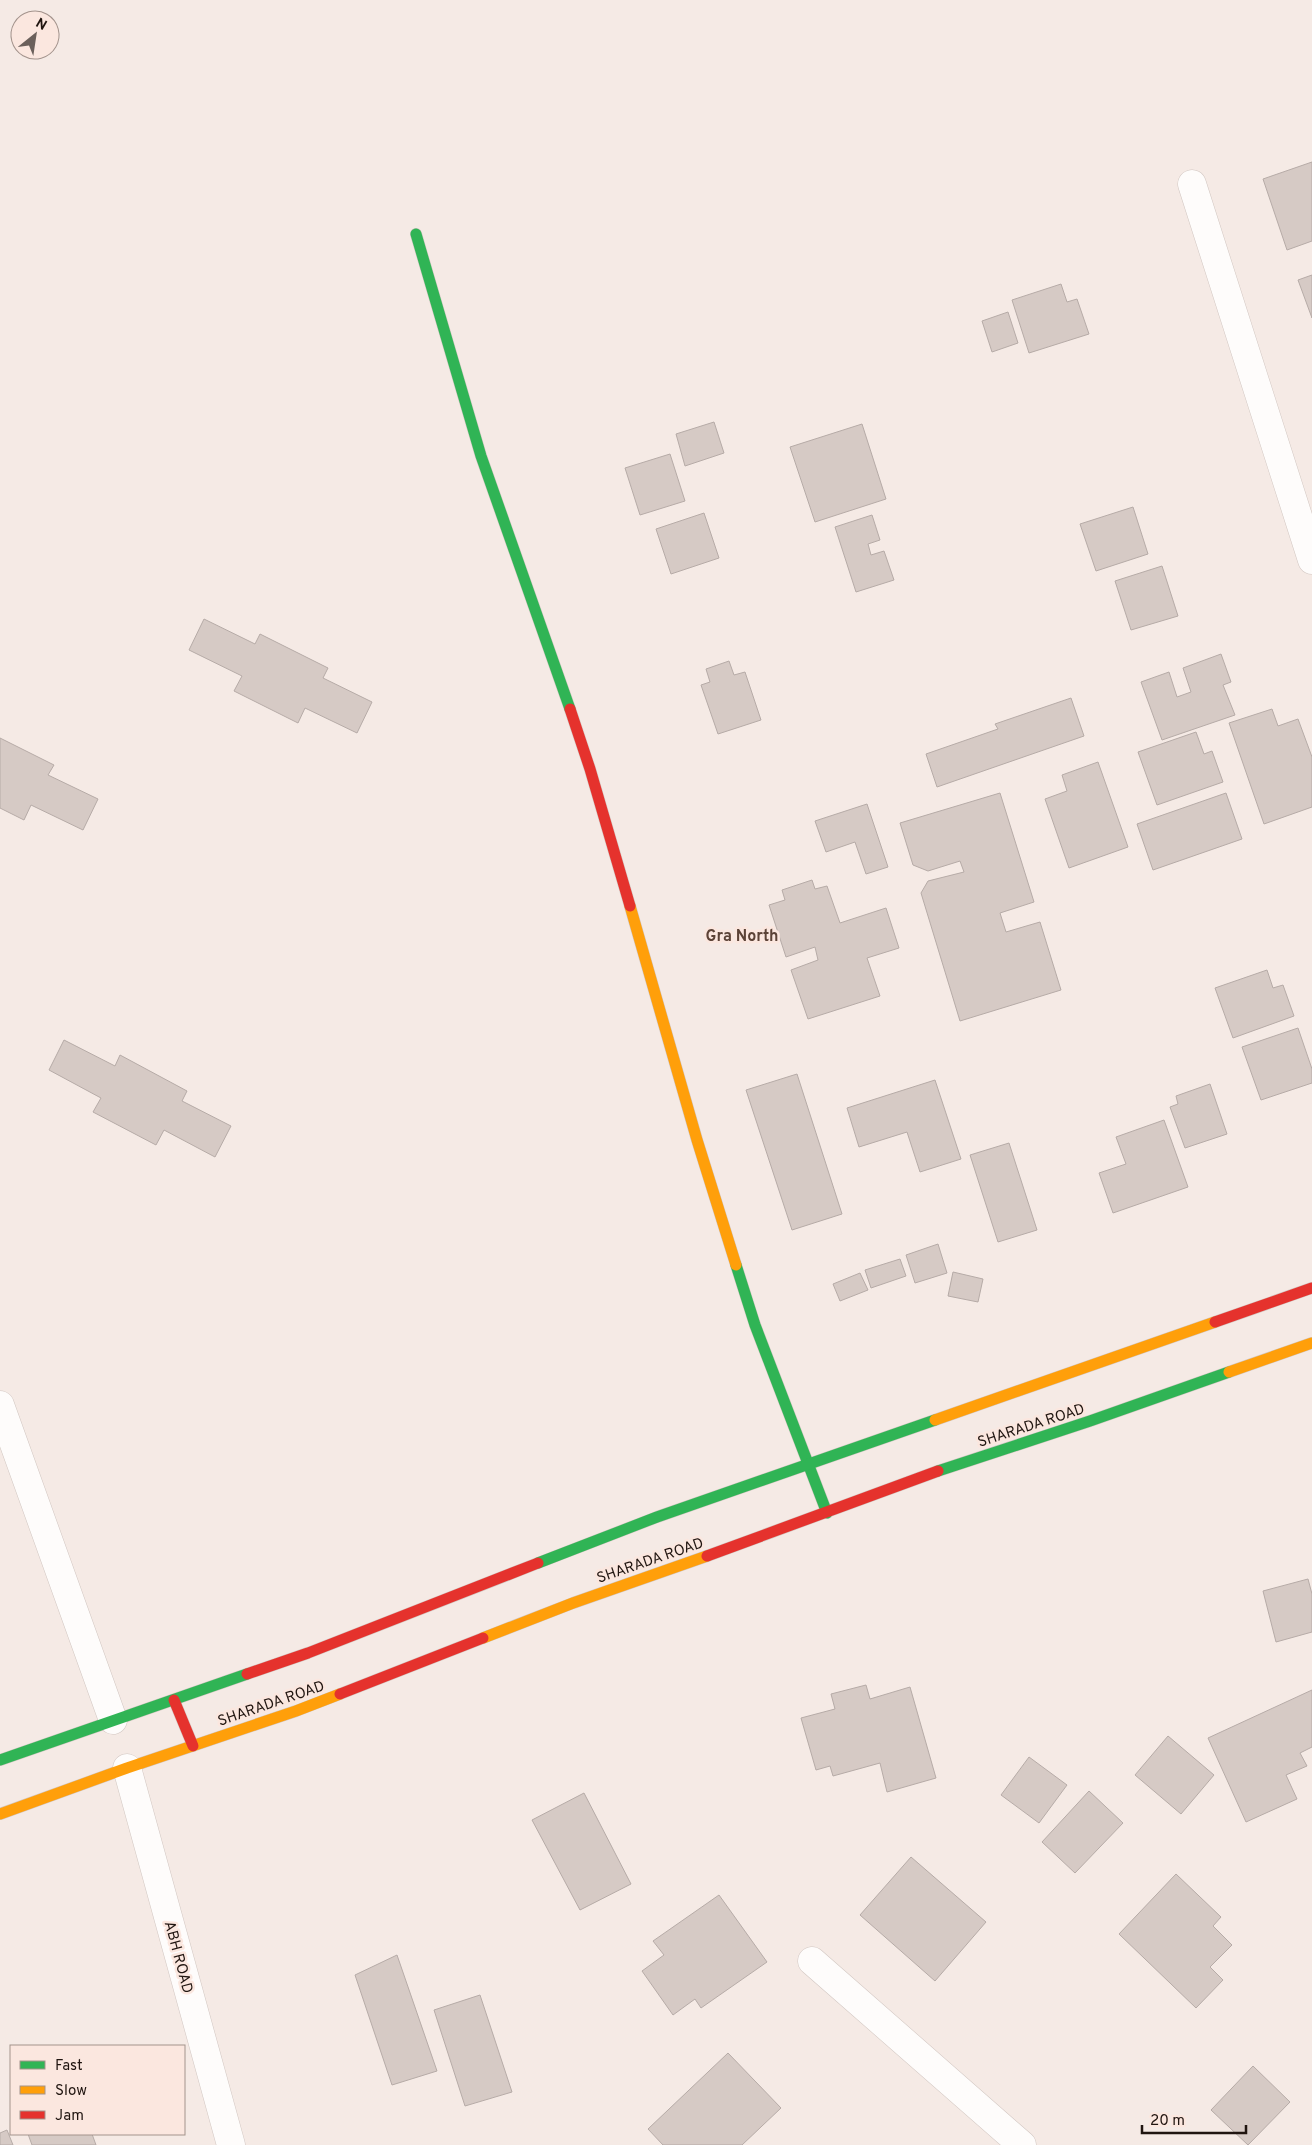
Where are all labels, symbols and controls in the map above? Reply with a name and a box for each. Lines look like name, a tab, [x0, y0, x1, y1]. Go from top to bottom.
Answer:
north arrow	[10, 10, 60, 60]
text: N	[32, 15, 49, 35]
district label: Gra North	[706, 927, 778, 947]
street label: SHARADA ROAD	[975, 1400, 1087, 1453]
street label: SHARADA ROAD	[595, 1534, 706, 1589]
street label: SHARADA ROAD	[216, 1677, 327, 1732]
street label: ABH ROAD	[159, 1919, 196, 1996]
legend	[10, 2045, 185, 2135]
text: Fast	[55, 2057, 83, 2076]
text: Slow	[55, 2082, 87, 2101]
scale bar	[1142, 2102, 1246, 2134]
text: Jam	[55, 2107, 84, 2126]
text: 20 m	[1150, 2112, 1185, 2131]

